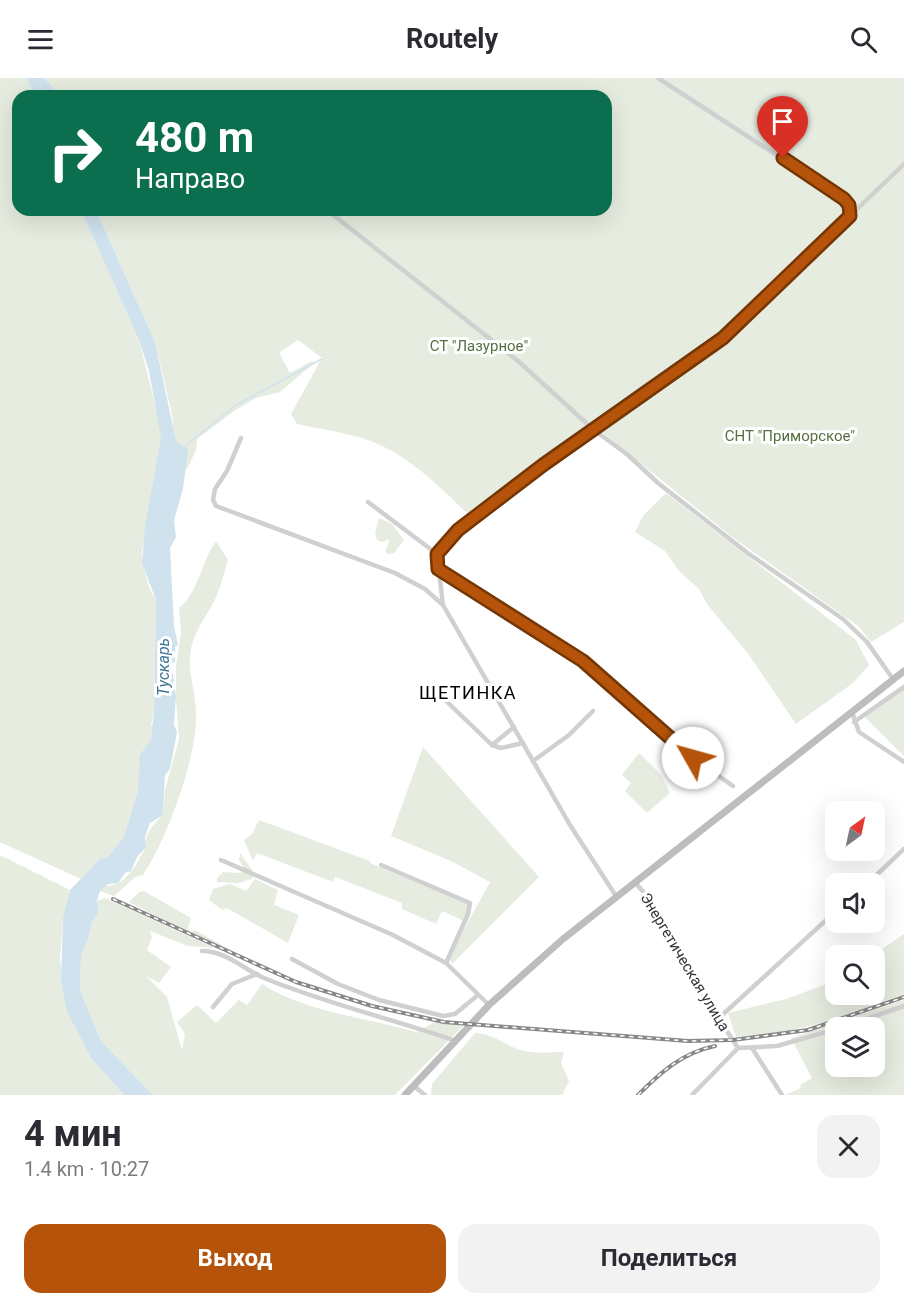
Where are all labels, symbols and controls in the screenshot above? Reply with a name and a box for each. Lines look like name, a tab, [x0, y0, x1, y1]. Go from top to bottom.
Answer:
icon: menu	[24, 23, 57, 56]
text: Routely	[406, 23, 498, 55]
icon: search	[847, 23, 880, 56]
pin	[757, 96, 808, 158]
icon: arrive	[766, 105, 799, 138]
text: 480 m	[135, 113, 254, 162]
icon: right	[36, 114, 114, 192]
text: Направо	[135, 163, 245, 195]
park label: СТ "Лазурное"	[430, 337, 528, 355]
park label: СНТ "Приморское"	[725, 427, 855, 445]
water label: Тускарь	[154, 638, 173, 696]
district label: ЩЕТИНКА	[419, 682, 517, 703]
position arrow	[661, 726, 725, 790]
north arrow	[825, 801, 885, 861]
map controls	[825, 801, 885, 1077]
button: sound	[825, 873, 885, 933]
street label: Энергетическая улица	[636, 889, 734, 1035]
button: search	[825, 945, 885, 1005]
button: layers	[825, 1017, 885, 1077]
text: 4 мин	[24, 1113, 122, 1155]
button: close	[817, 1115, 880, 1178]
text: 1.4 km · 10:27	[24, 1157, 149, 1181]
button: Выход	[24, 1224, 446, 1293]
button: Поделиться	[458, 1224, 880, 1293]

